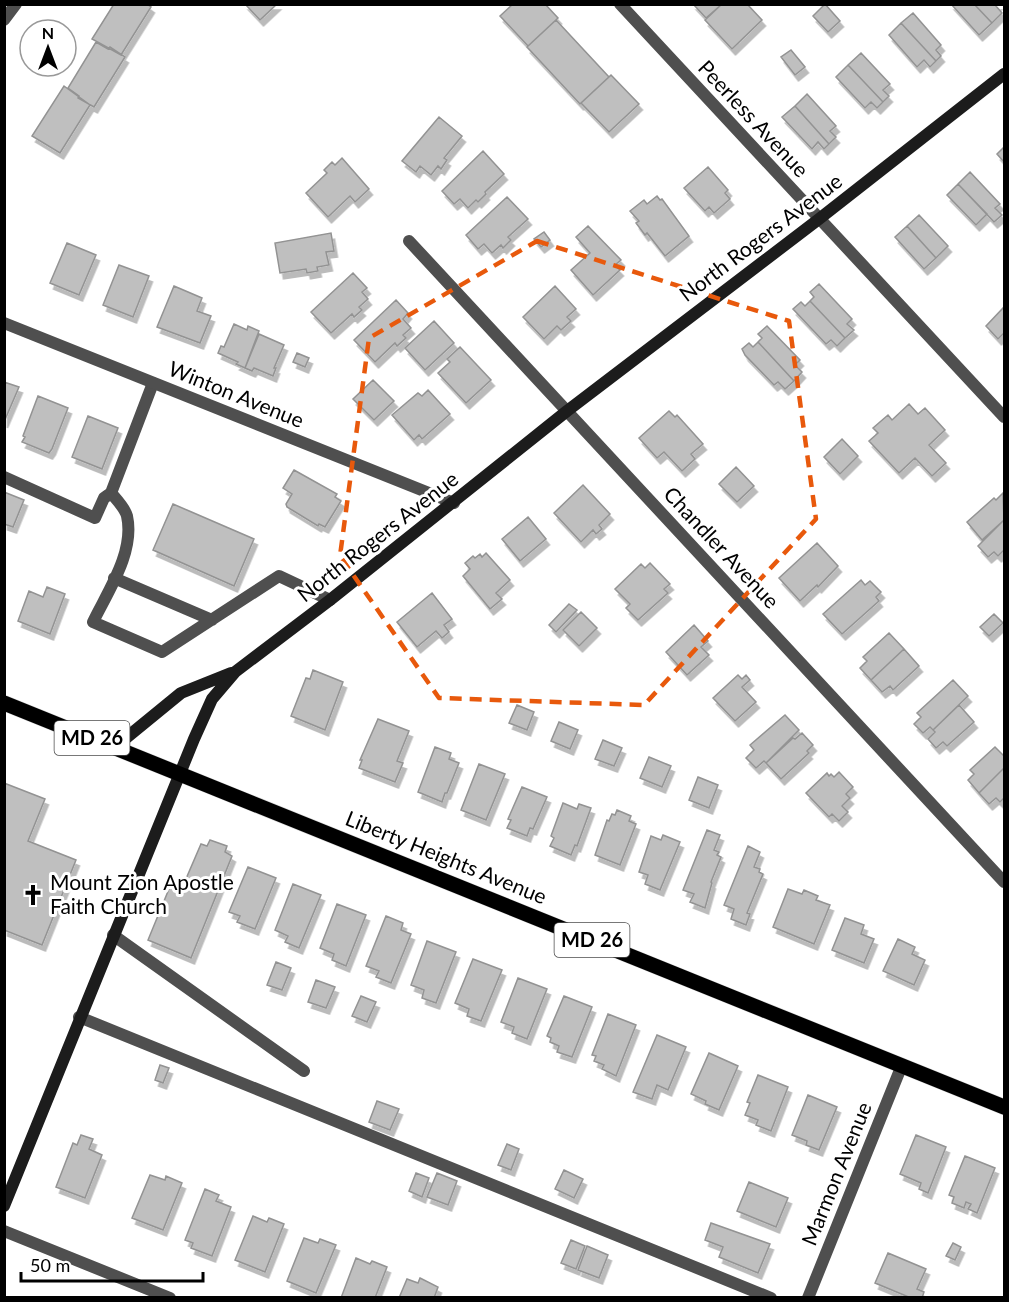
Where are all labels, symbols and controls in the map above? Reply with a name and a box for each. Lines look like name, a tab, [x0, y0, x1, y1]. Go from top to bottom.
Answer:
north arrow	[18, 18, 78, 78]
text: N	[42, 23, 54, 42]
street label: Peerless Avenue	[694, 54, 814, 181]
street label: North Rogers Avenue	[674, 168, 846, 306]
street label: Winton Avenue	[165, 355, 308, 432]
street label: North Rogers Avenue	[292, 465, 462, 606]
street label: Chandler Avenue	[659, 481, 785, 613]
road number: MD 26	[54, 721, 130, 755]
street label: Liberty Heights Avenue	[342, 805, 551, 908]
place label: Mount Zion Apostle Faith Church	[50, 869, 234, 918]
church icon: Mount Zion Apostle Faith Church	[21, 883, 45, 907]
road number: MD 26	[554, 923, 630, 957]
street label: Marmon Avenue	[795, 1098, 876, 1249]
scale bar	[21, 1245, 202, 1283]
text: 50 m	[30, 1254, 70, 1276]

